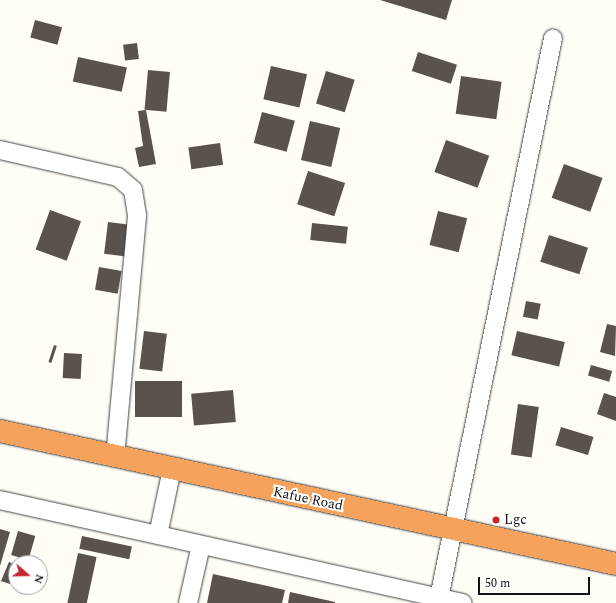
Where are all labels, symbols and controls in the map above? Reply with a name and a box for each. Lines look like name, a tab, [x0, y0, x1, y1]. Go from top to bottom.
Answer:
street label: Kafue Road	[272, 483, 344, 515]
place label: Lgc	[504, 512, 527, 528]
marker: Lgc	[491, 515, 501, 525]
north arrow	[8, 555, 48, 595]
scale bar	[480, 569, 592, 595]
text: N	[29, 572, 48, 586]
text: 50 m	[485, 574, 510, 593]

